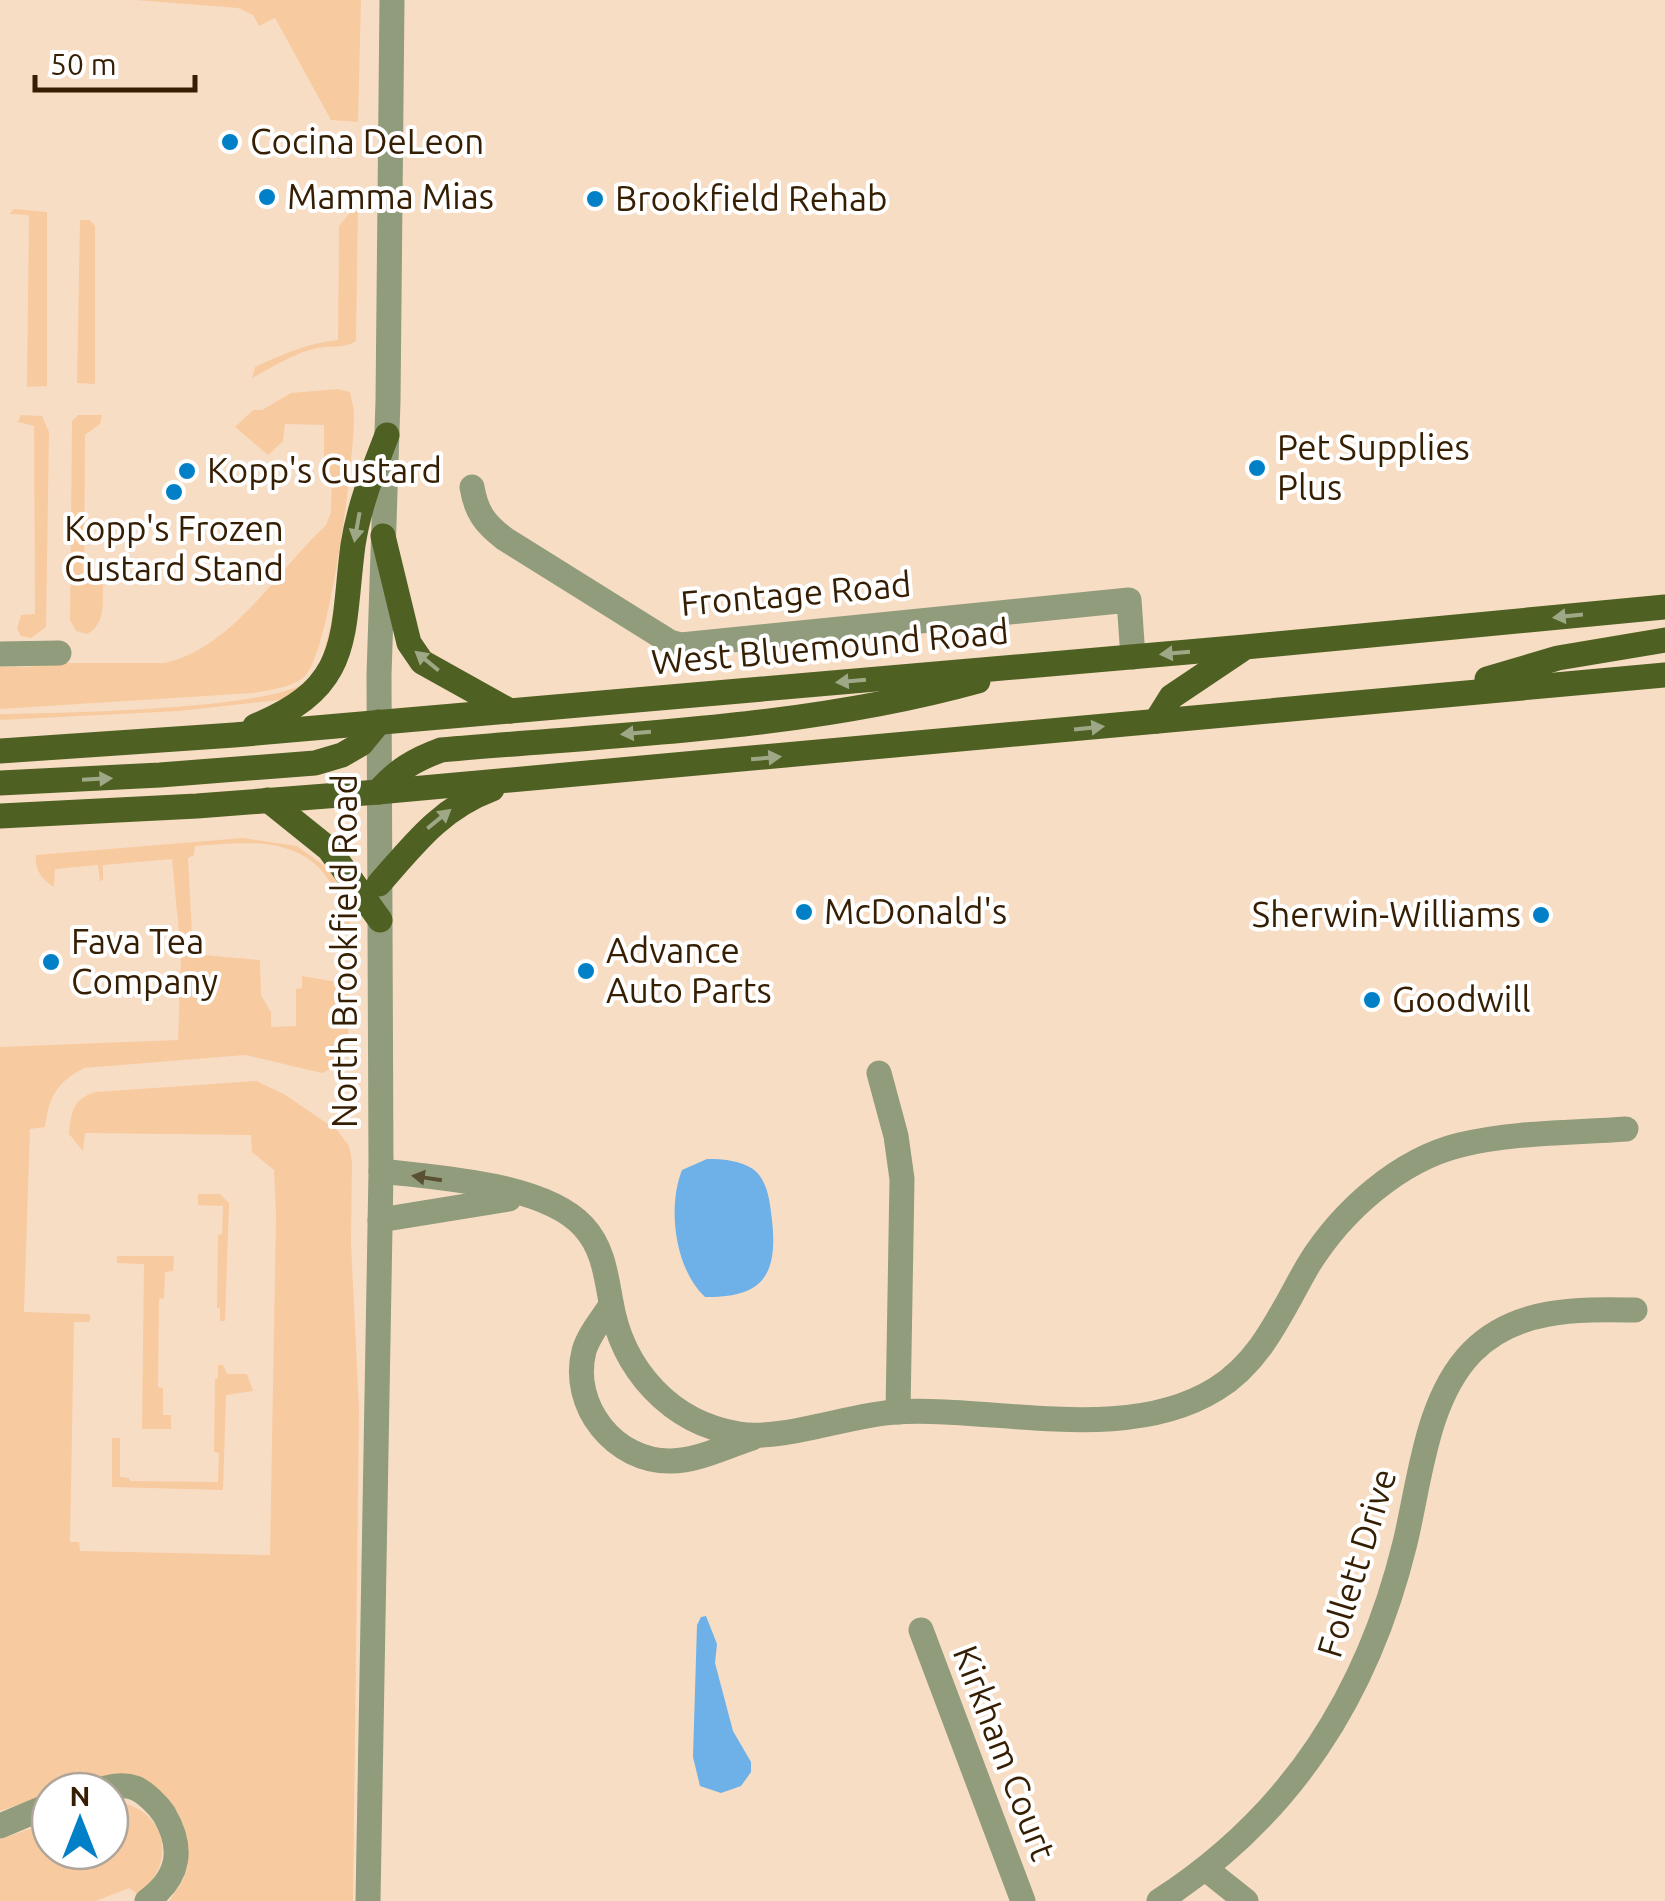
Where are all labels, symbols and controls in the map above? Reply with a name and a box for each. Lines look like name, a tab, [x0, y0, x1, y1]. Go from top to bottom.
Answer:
scale bar	[35, 30, 195, 92]
text: 50 m	[50, 47, 117, 81]
place label: Cocina DeLeon	[250, 121, 484, 161]
marker: Cocina DeLeon	[219, 131, 241, 153]
place label: Mamma Mias	[287, 176, 494, 216]
place label: Brookfield Rehab	[615, 178, 887, 218]
marker: Mamma Mias	[256, 186, 278, 208]
marker: Brookfield Rehab	[584, 188, 606, 210]
place label: Pet Supplies Plus	[1277, 427, 1470, 507]
place label: Kopp's Custard	[207, 450, 442, 490]
marker: Pet Supplies Plus	[1246, 457, 1268, 479]
marker: Kopp's Custard	[176, 460, 198, 482]
marker: Kopp's Frozen Custard Stand	[163, 481, 185, 503]
place label: Kopp's Frozen Custard Stand	[64, 508, 284, 588]
one-way arrow	[349, 512, 364, 543]
street label: Frontage Road	[679, 563, 913, 623]
one-way arrow	[1552, 609, 1583, 625]
street label: West Bluemound Road	[650, 610, 1010, 682]
one-way arrow	[1158, 646, 1190, 662]
one-way arrow	[414, 650, 440, 672]
one-way arrow	[834, 673, 866, 689]
one-way arrow	[1074, 719, 1106, 735]
one-way arrow	[619, 726, 651, 742]
one-way arrow	[750, 749, 782, 765]
one-way arrow	[82, 771, 114, 787]
street label: North Brookfield Road	[324, 774, 364, 1128]
one-way arrow	[427, 809, 452, 830]
place label: McDonald's	[824, 891, 1007, 931]
place label: Sherwin-Williams	[1252, 894, 1521, 934]
marker: McDonald's	[793, 901, 815, 923]
marker: Sherwin-Williams	[1530, 904, 1552, 926]
place label: Fava Tea Company	[71, 921, 218, 1001]
place label: Advance Auto Parts	[606, 930, 772, 1010]
marker: Fava Tea Company	[40, 951, 62, 973]
marker: Advance Auto Parts	[575, 960, 597, 982]
place label: Goodwill	[1392, 979, 1531, 1019]
marker: Goodwill	[1361, 989, 1383, 1011]
one-way arrow	[411, 1169, 442, 1185]
street label: Follett Drive	[1308, 1464, 1404, 1662]
street label: Kirkham Court	[946, 1640, 1064, 1866]
north arrow	[30, 1771, 130, 1871]
text: N	[70, 1780, 90, 1811]

